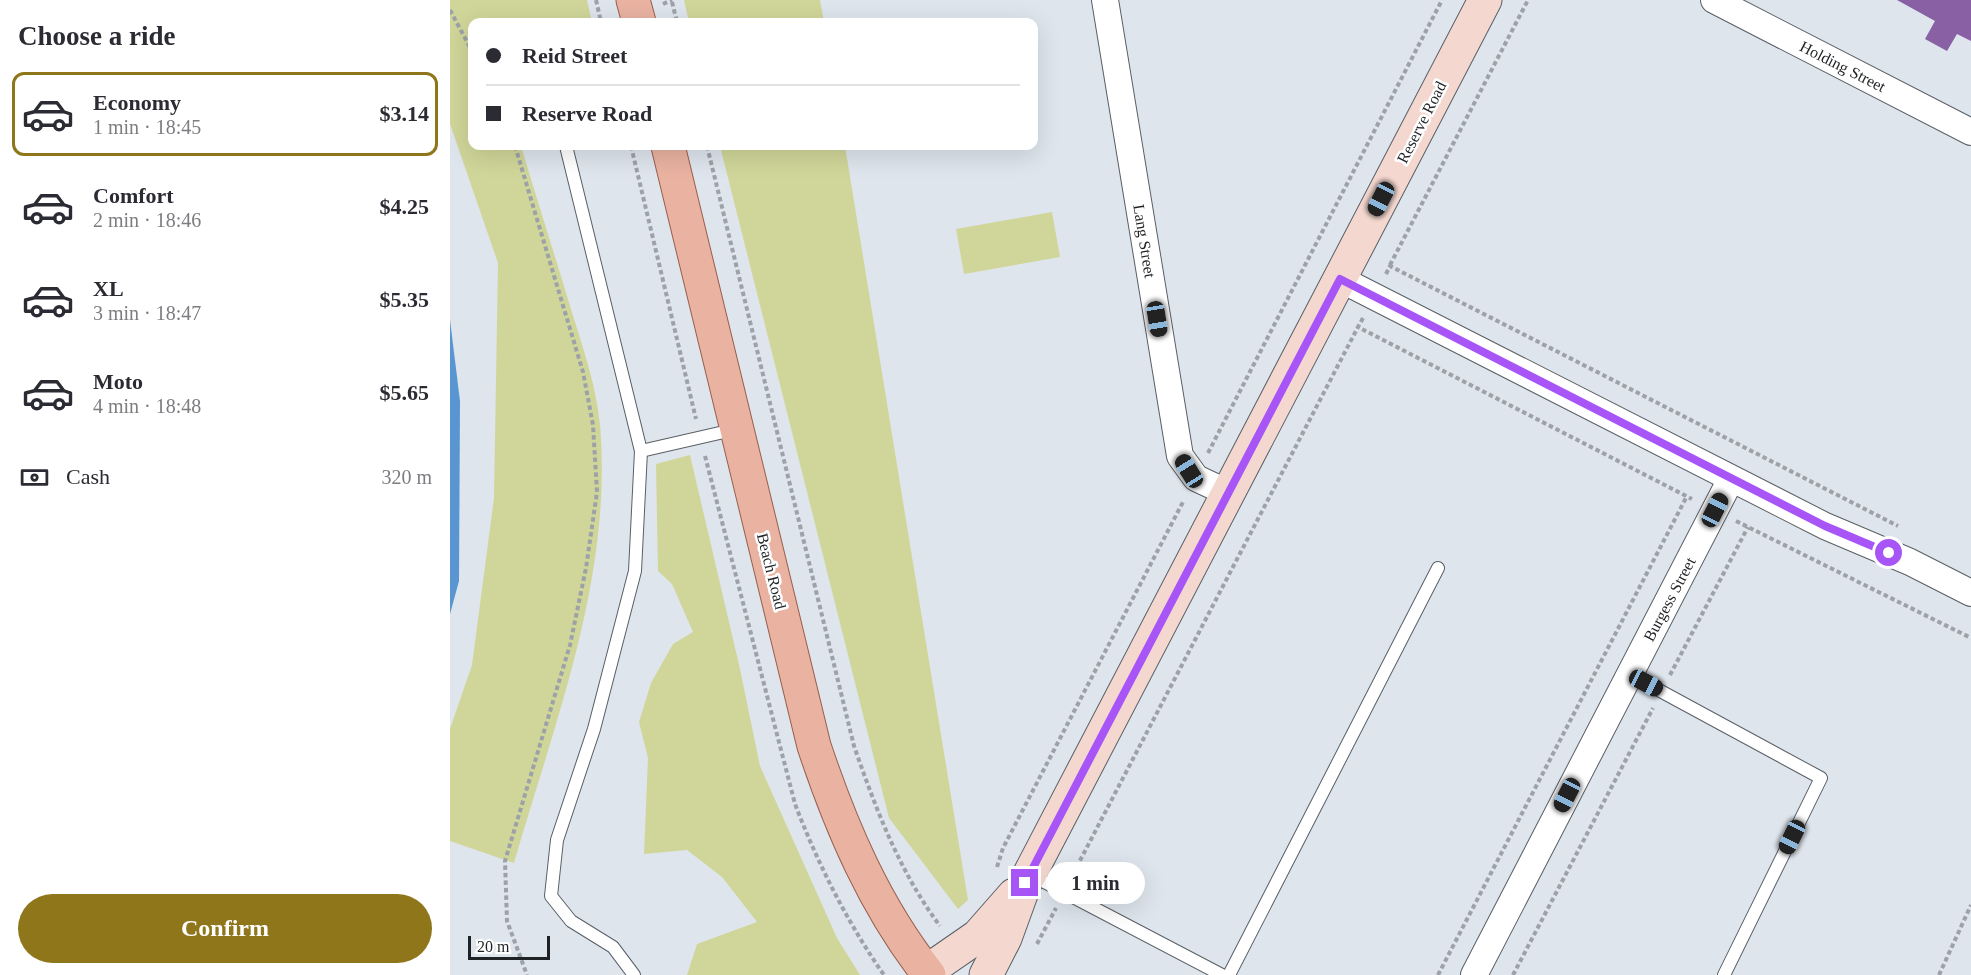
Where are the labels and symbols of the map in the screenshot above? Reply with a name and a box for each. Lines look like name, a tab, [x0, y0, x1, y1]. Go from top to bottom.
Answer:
street label: Holding Street	[1797, 38, 1889, 96]
street label: Reserve Road	[1394, 79, 1449, 166]
car	[1365, 179, 1397, 219]
street label: Lang Street	[1129, 203, 1159, 280]
car	[1145, 300, 1169, 338]
car	[1172, 451, 1206, 491]
car	[1699, 490, 1731, 530]
street label: Beach Road	[754, 531, 789, 611]
route start	[1875, 539, 1902, 566]
street label: Burgess Street	[1640, 554, 1700, 645]
car	[1626, 667, 1666, 699]
car	[1551, 775, 1583, 815]
car	[1776, 817, 1808, 857]
callout: 1 min	[1046, 862, 1145, 904]
route end	[1011, 869, 1038, 896]
scale bar	[468, 933, 550, 960]

